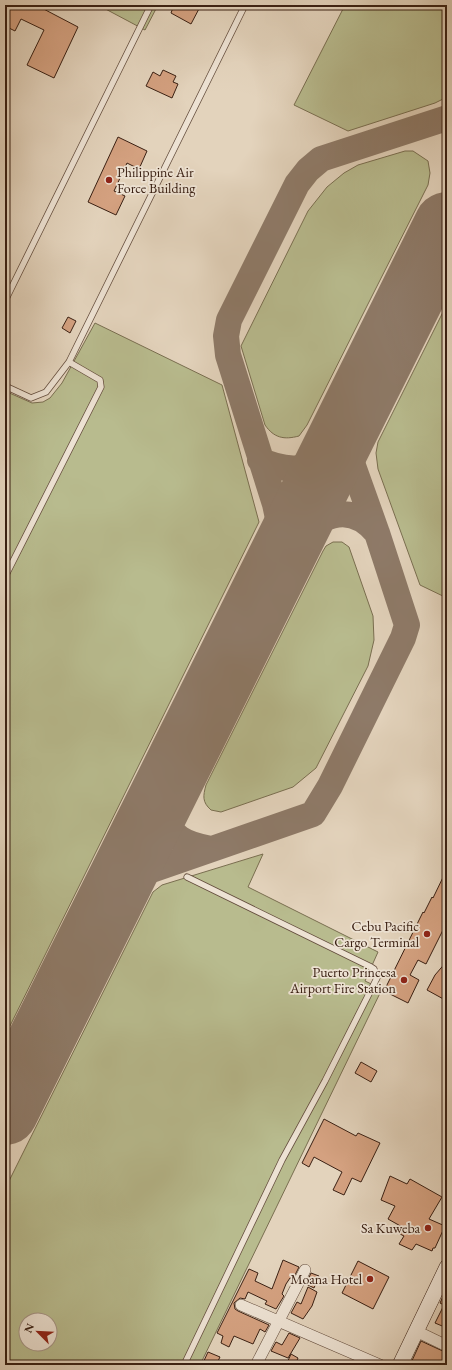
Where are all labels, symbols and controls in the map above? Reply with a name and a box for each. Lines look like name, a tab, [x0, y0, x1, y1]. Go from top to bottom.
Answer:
place label: Philippine Air Force Building	[117, 163, 196, 197]
marker: Philippine Air Force Building	[104, 175, 114, 185]
place label: Cebu Pacific Cargo Terminal	[334, 917, 420, 951]
marker: Cebu Pacific Cargo Terminal	[422, 929, 432, 939]
place label: Puerto Princesa Airport Fire Station	[289, 963, 397, 997]
marker: Puerto Princesa Airport Fire Station	[399, 975, 409, 985]
place label: Sa Kuweba	[361, 1219, 420, 1237]
marker: Sa Kuweba	[423, 1223, 433, 1233]
place label: Moana Hotel	[290, 1270, 363, 1288]
marker: Moana Hotel	[365, 1274, 375, 1284]
north arrow	[18, 1312, 58, 1352]
text: N	[21, 1321, 37, 1335]

